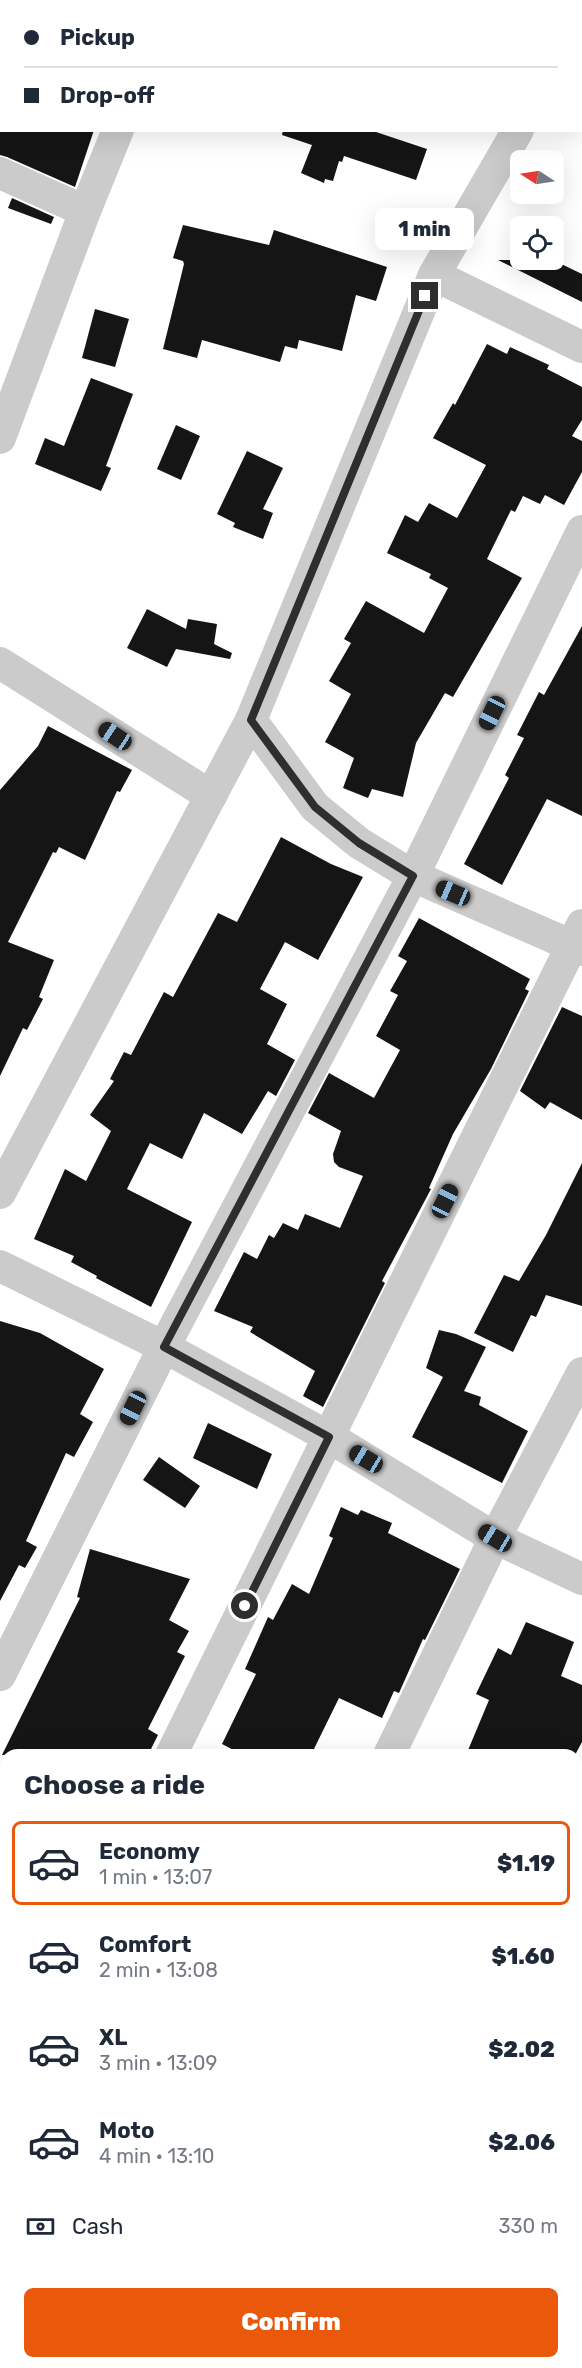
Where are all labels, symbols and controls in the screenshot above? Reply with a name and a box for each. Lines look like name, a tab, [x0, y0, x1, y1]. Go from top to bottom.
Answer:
text: Pickup	[60, 24, 135, 51]
text: Drop-off	[60, 82, 155, 109]
north arrow	[510, 150, 564, 204]
map controls	[510, 150, 564, 270]
callout: 1 min	[376, 209, 474, 251]
button: locate	[510, 216, 564, 270]
text: 1 min	[398, 217, 451, 241]
route end	[411, 282, 438, 309]
car	[476, 693, 508, 733]
car	[95, 719, 135, 753]
car	[433, 878, 473, 908]
car	[429, 1181, 461, 1221]
car	[117, 1388, 149, 1428]
car	[346, 1442, 386, 1476]
car	[475, 1521, 515, 1555]
route start	[231, 1592, 258, 1619]
text: Choose a ride	[24, 1769, 205, 1801]
icon: car	[27, 1836, 81, 1890]
text: Economy	[99, 1838, 200, 1865]
text: $1.19	[497, 1850, 555, 1877]
text: 1 min · 13:07	[99, 1865, 212, 1889]
icon: car	[27, 1929, 81, 1983]
text: Comfort	[99, 1931, 191, 1958]
text: $1.60	[492, 1943, 555, 1970]
text: 2 min · 13:08	[99, 1958, 218, 1982]
icon: car	[27, 2022, 81, 2076]
text: XL	[99, 2024, 127, 2051]
text: $2.02	[488, 2036, 555, 2063]
text: 3 min · 13:09	[99, 2051, 217, 2075]
icon: car	[27, 2115, 81, 2169]
text: Moto	[99, 2117, 154, 2144]
text: $2.06	[488, 2129, 555, 2156]
text: 4 min · 13:10	[99, 2144, 214, 2168]
icon: cash	[24, 2210, 57, 2243]
text: Cash	[72, 2213, 123, 2240]
text: 330 m	[499, 2214, 558, 2238]
button: Confirm	[24, 2288, 558, 2357]

